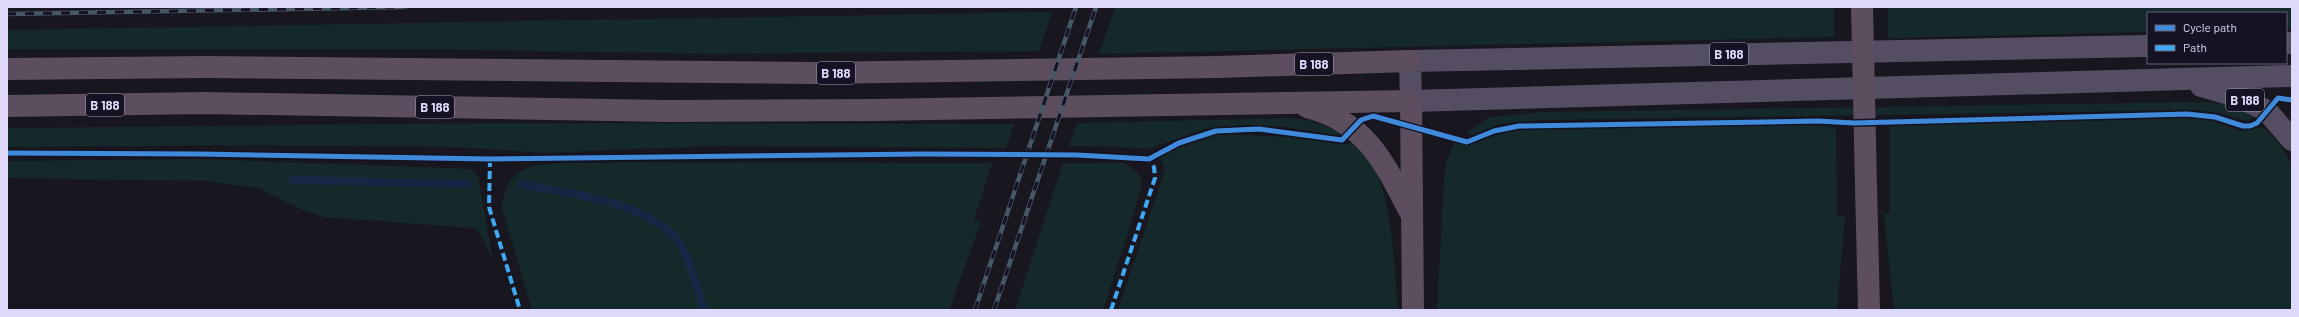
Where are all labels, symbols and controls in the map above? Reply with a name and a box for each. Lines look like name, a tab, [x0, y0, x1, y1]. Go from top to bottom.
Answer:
legend	[2147, 12, 2287, 64]
text: Cycle path	[2183, 20, 2237, 34]
text: Path	[2183, 40, 2207, 54]
road number: B 188	[1710, 43, 1748, 65]
road number: B 188	[1295, 53, 1333, 75]
road number: B 188	[817, 62, 855, 84]
road number: B 188	[2226, 89, 2264, 111]
road number: B 188	[86, 94, 124, 116]
road number: B 188	[416, 96, 454, 118]

